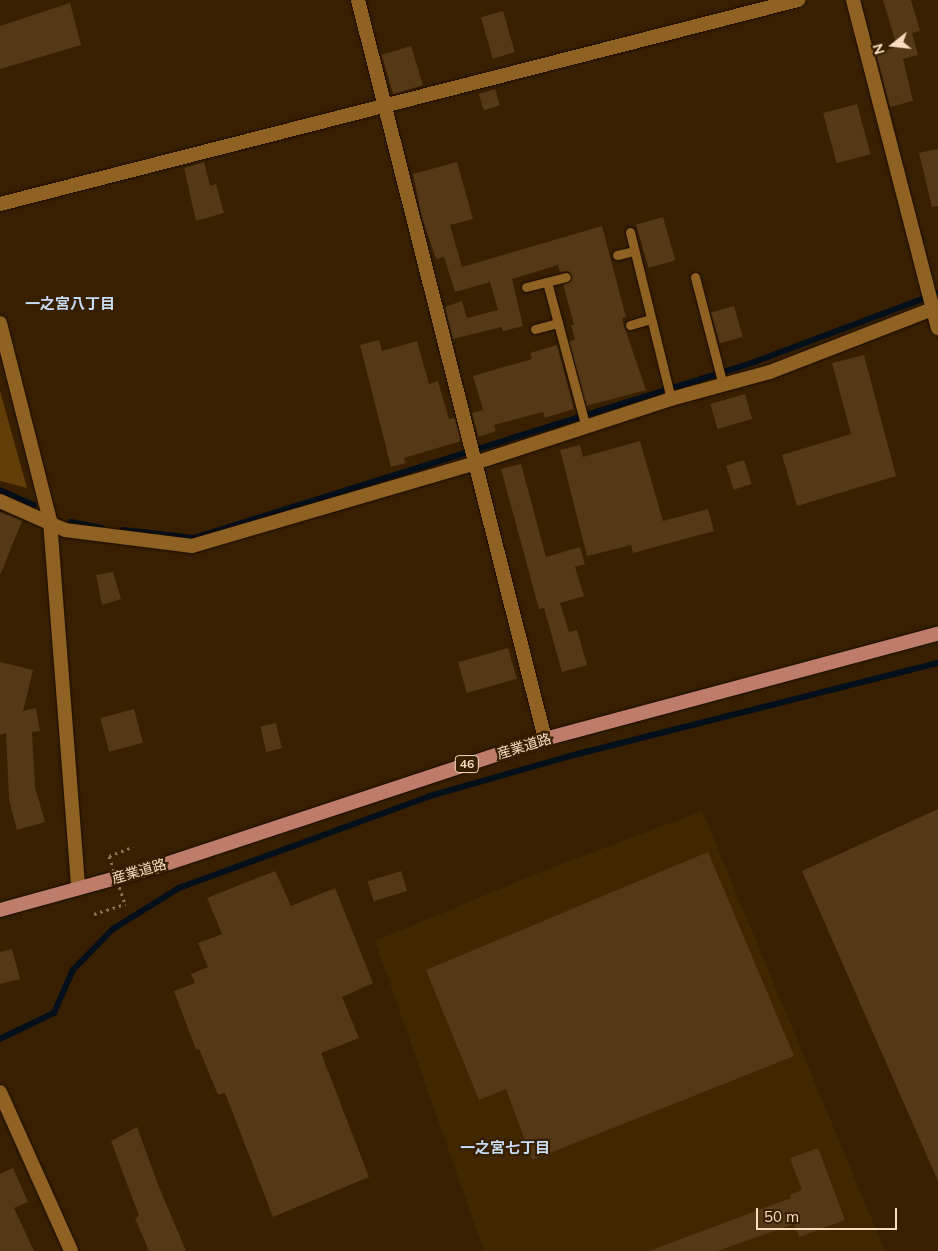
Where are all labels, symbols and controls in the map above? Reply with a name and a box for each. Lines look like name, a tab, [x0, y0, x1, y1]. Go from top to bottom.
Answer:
north arrow	[868, 20, 918, 70]
text: N	[868, 42, 889, 57]
district label: 一之宮八丁目	[25, 295, 115, 313]
street label: 産業道路	[495, 730, 553, 762]
road number: 46	[454, 754, 480, 774]
street label: 産業道路	[110, 855, 168, 887]
district label: 一之宮七丁目	[460, 1139, 550, 1157]
scale bar	[758, 1198, 899, 1230]
text: 50 m	[764, 1207, 799, 1226]

